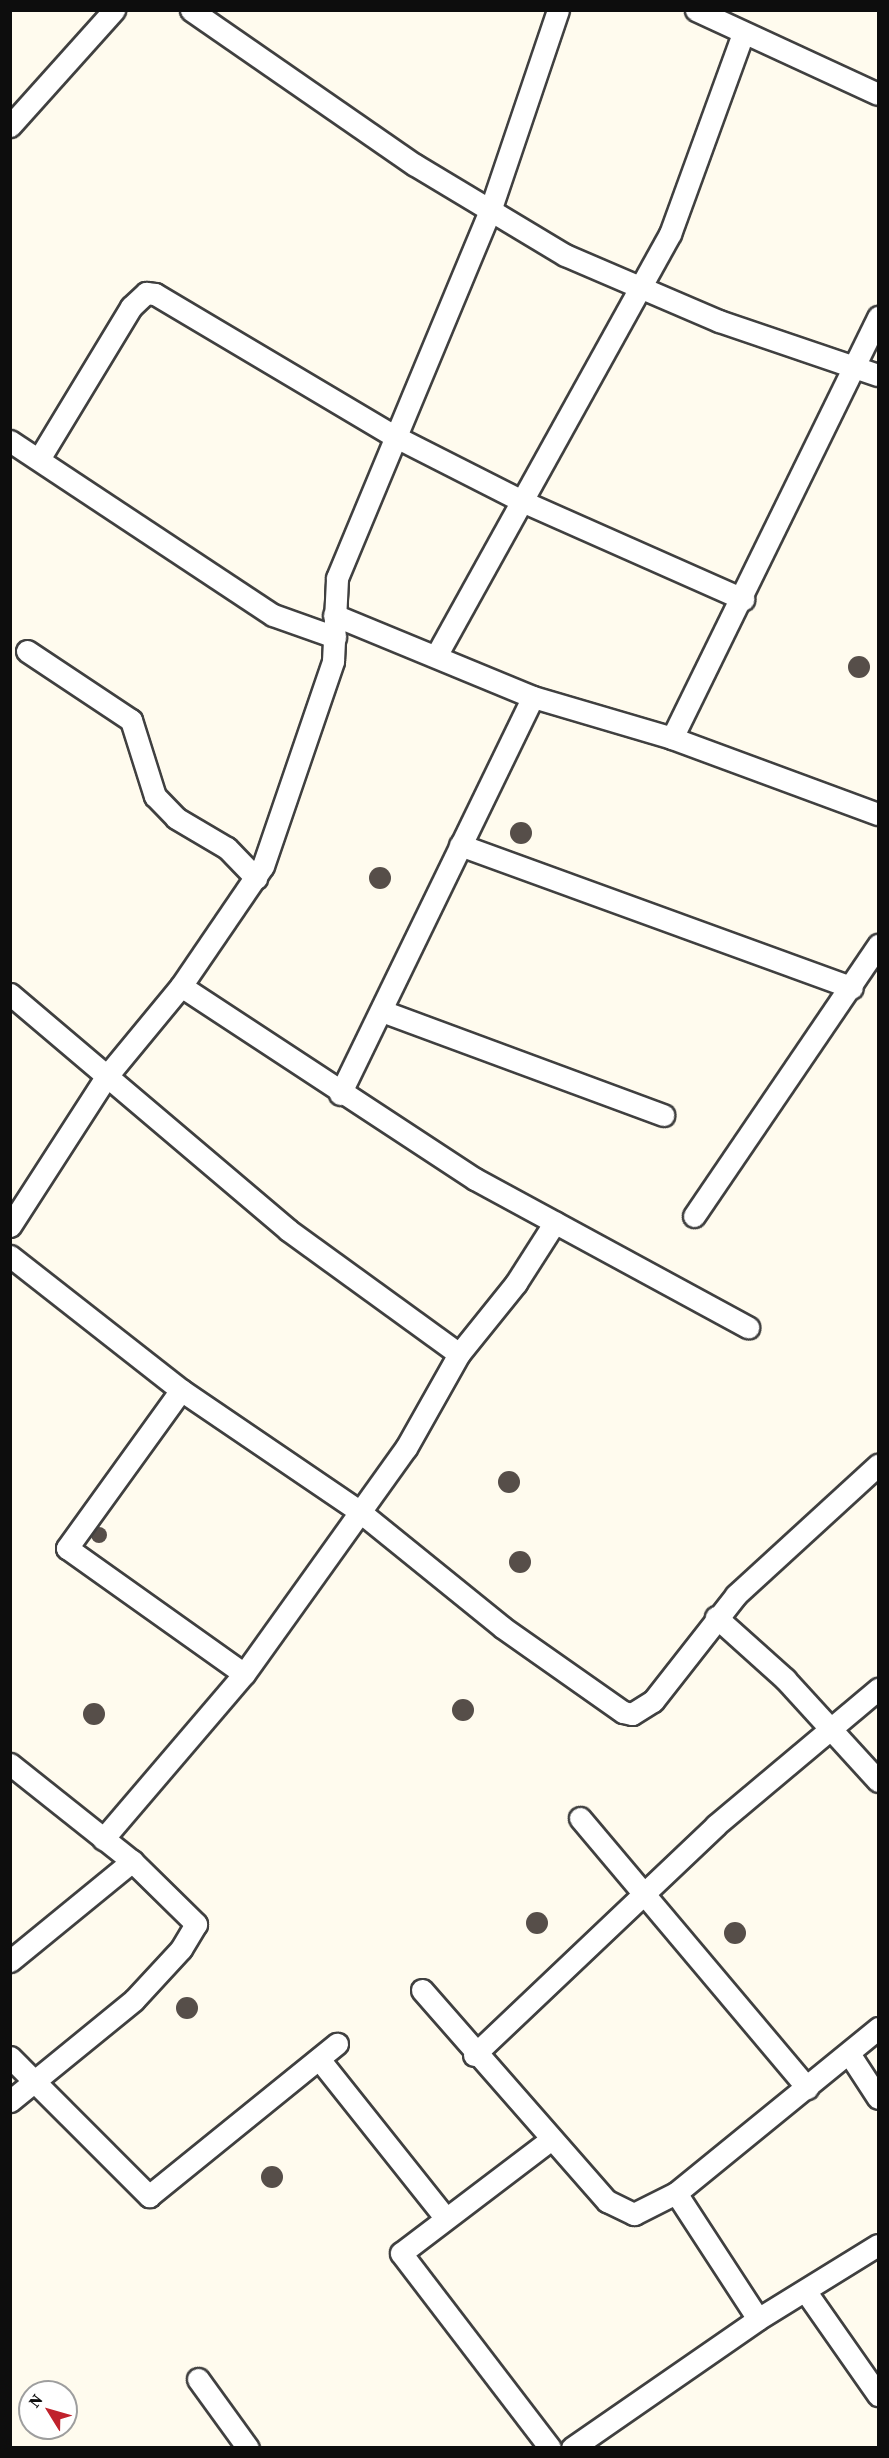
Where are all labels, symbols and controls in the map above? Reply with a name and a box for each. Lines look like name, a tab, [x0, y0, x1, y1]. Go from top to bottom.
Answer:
north arrow	[18, 2380, 78, 2440]
text: N	[23, 2389, 48, 2412]

